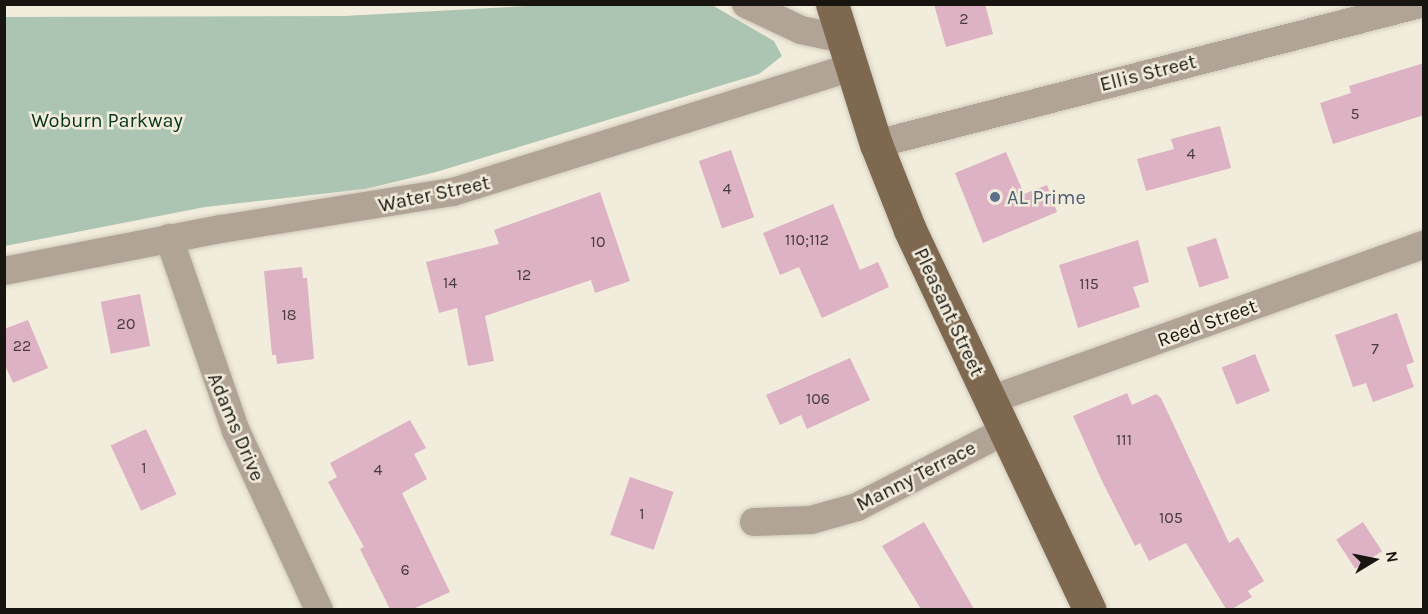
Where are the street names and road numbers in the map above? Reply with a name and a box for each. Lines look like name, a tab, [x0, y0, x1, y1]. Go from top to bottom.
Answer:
street label: Ellis Street	[1097, 49, 1199, 97]
street label: Water Street	[376, 171, 492, 217]
street label: Pleasant Street	[909, 244, 989, 380]
street label: Reed Street	[1154, 294, 1260, 352]
street label: Adams Drive	[202, 369, 270, 485]
street label: Manny Terrace	[852, 436, 980, 516]

